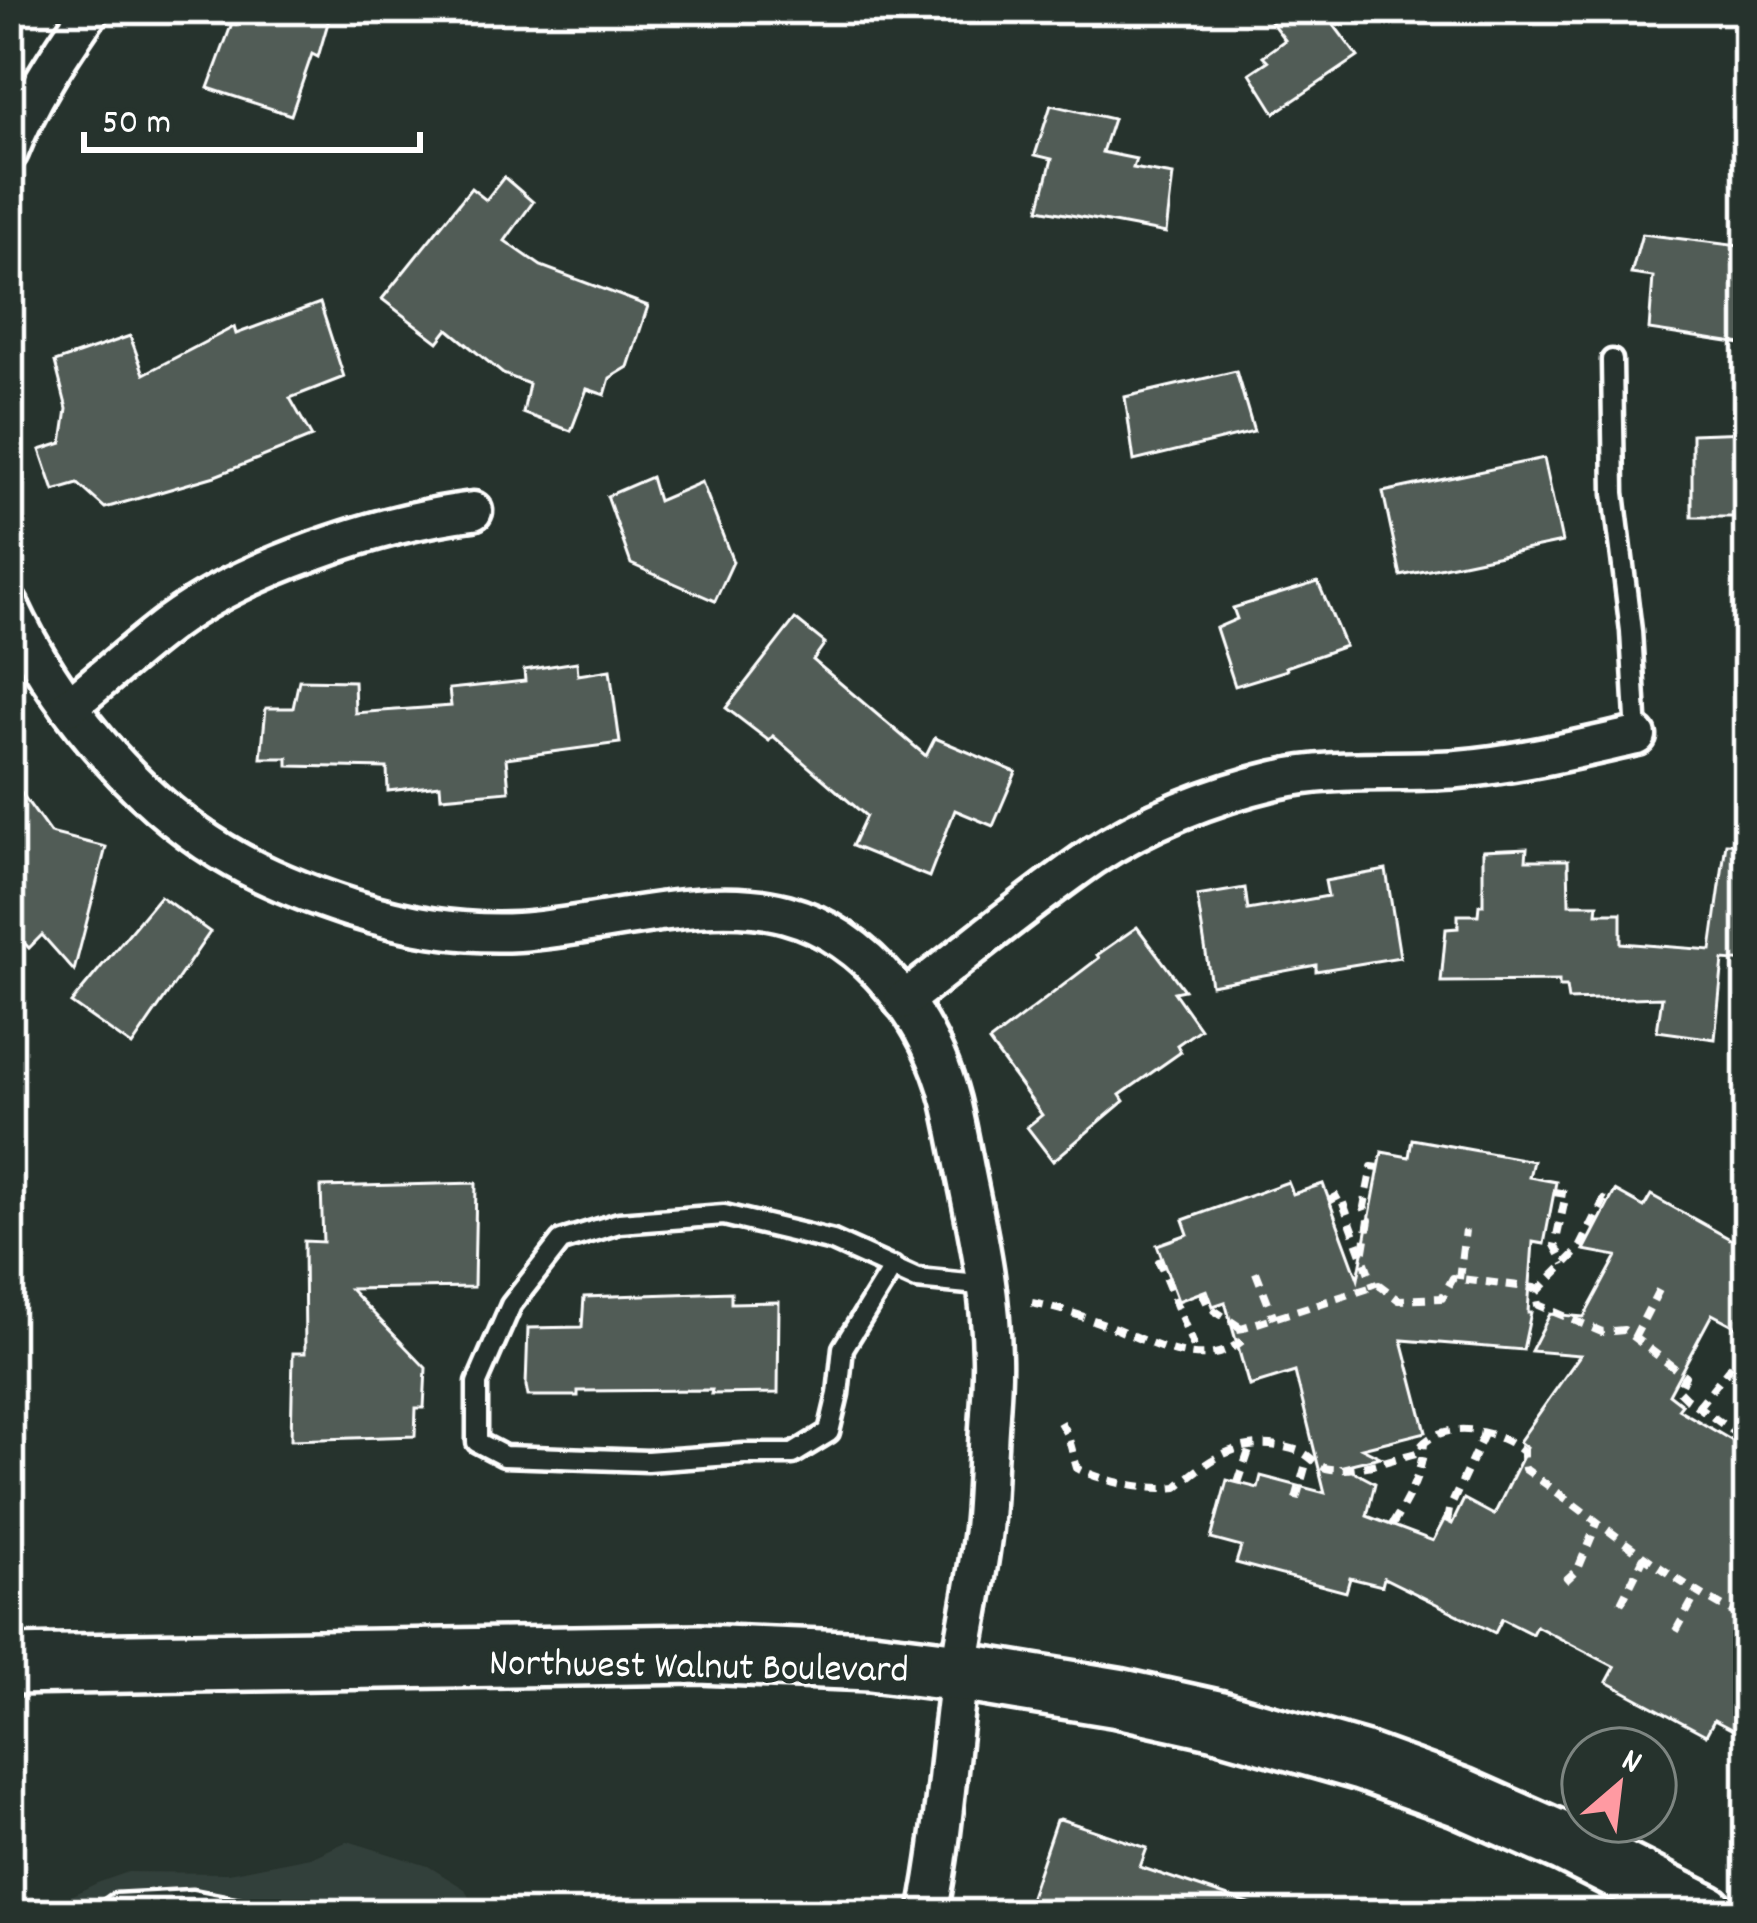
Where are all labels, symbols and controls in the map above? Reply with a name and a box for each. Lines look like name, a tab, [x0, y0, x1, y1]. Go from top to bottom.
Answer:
scale bar	[84, 78, 420, 152]
text: 50 m	[102, 99, 171, 151]
street label: Northwest Walnut Boulevard	[489, 1638, 909, 1701]
north arrow	[1559, 1725, 1679, 1845]
text: N	[1612, 1739, 1649, 1788]

